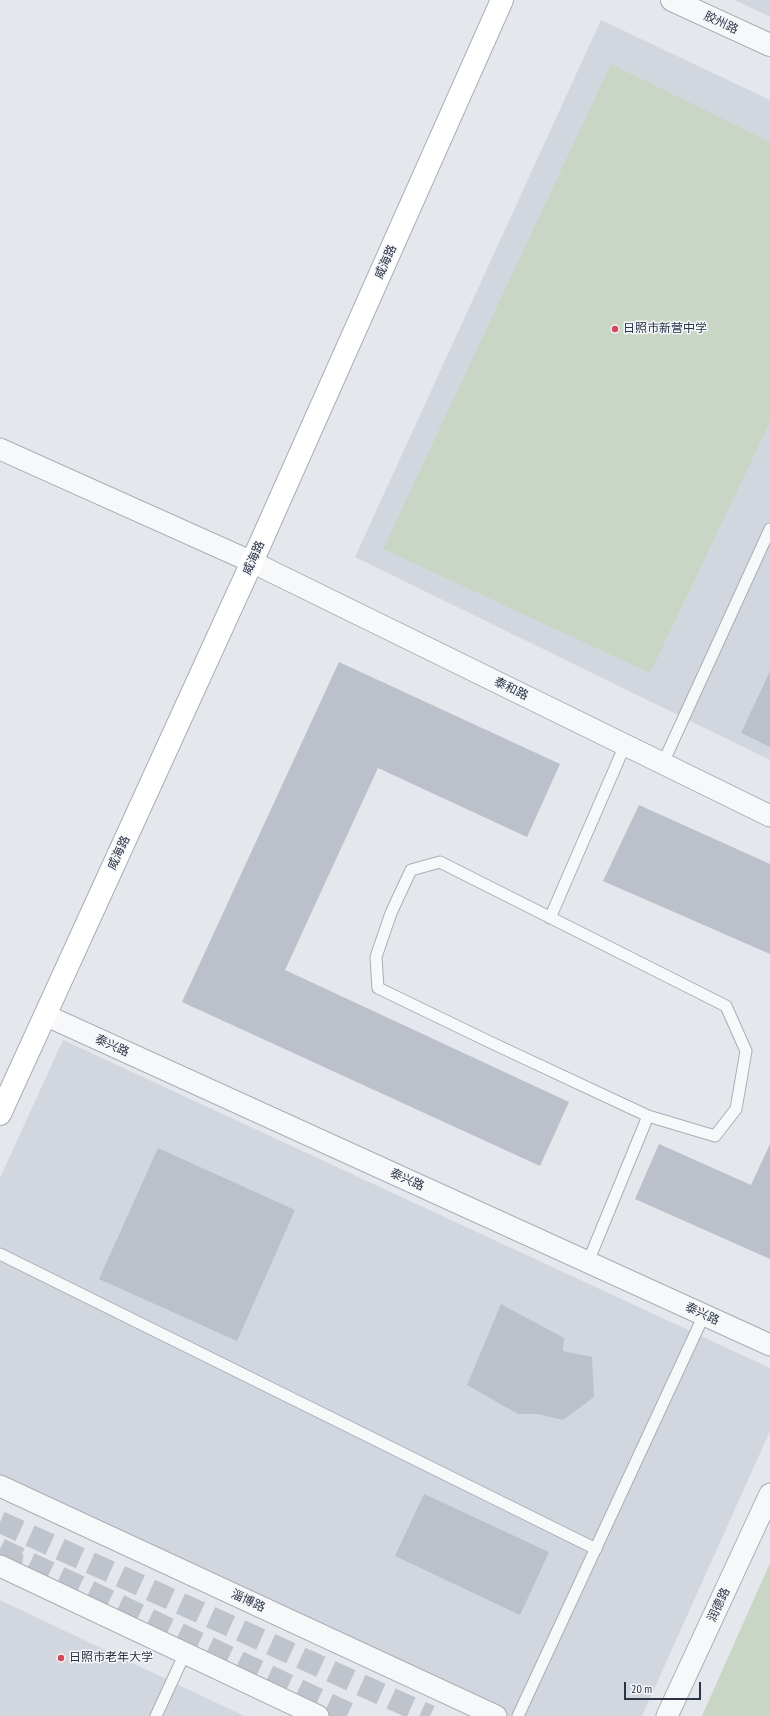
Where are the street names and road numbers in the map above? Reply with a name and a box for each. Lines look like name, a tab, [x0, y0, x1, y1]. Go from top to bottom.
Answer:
street label: 胶州路	[702, 9, 740, 37]
street label: 威海路	[372, 243, 400, 281]
street label: 威海路	[240, 539, 268, 577]
street label: 泰和路	[492, 675, 530, 703]
street label: 威海路	[105, 834, 133, 872]
street label: 泰兴路	[93, 1032, 131, 1060]
street label: 泰兴路	[388, 1166, 426, 1194]
street label: 泰兴路	[683, 1300, 721, 1328]
street label: 润德路	[705, 1586, 733, 1624]
street label: 淄博路	[229, 1587, 267, 1615]

